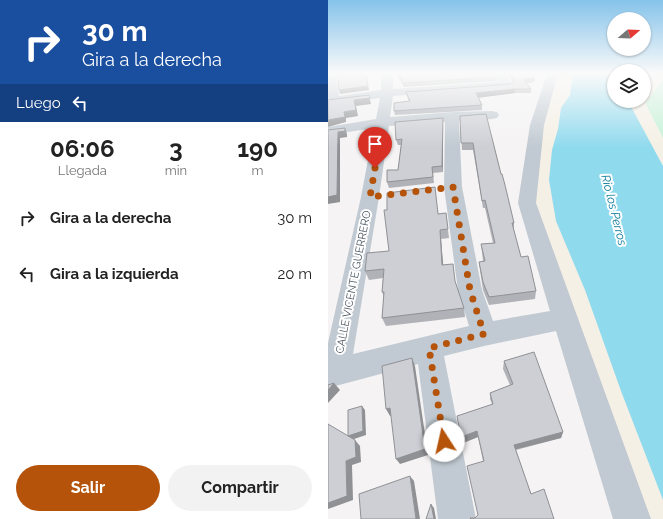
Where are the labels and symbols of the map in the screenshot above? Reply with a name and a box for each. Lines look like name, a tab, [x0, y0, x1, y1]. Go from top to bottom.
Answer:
north arrow	[607, 12, 651, 56]
pin	[358, 127, 392, 168]
water label: Rio los Perros	[598, 173, 630, 247]
street label: CALLE VICENTE GUERRERO	[333, 210, 374, 355]
position arrow	[423, 420, 465, 462]

